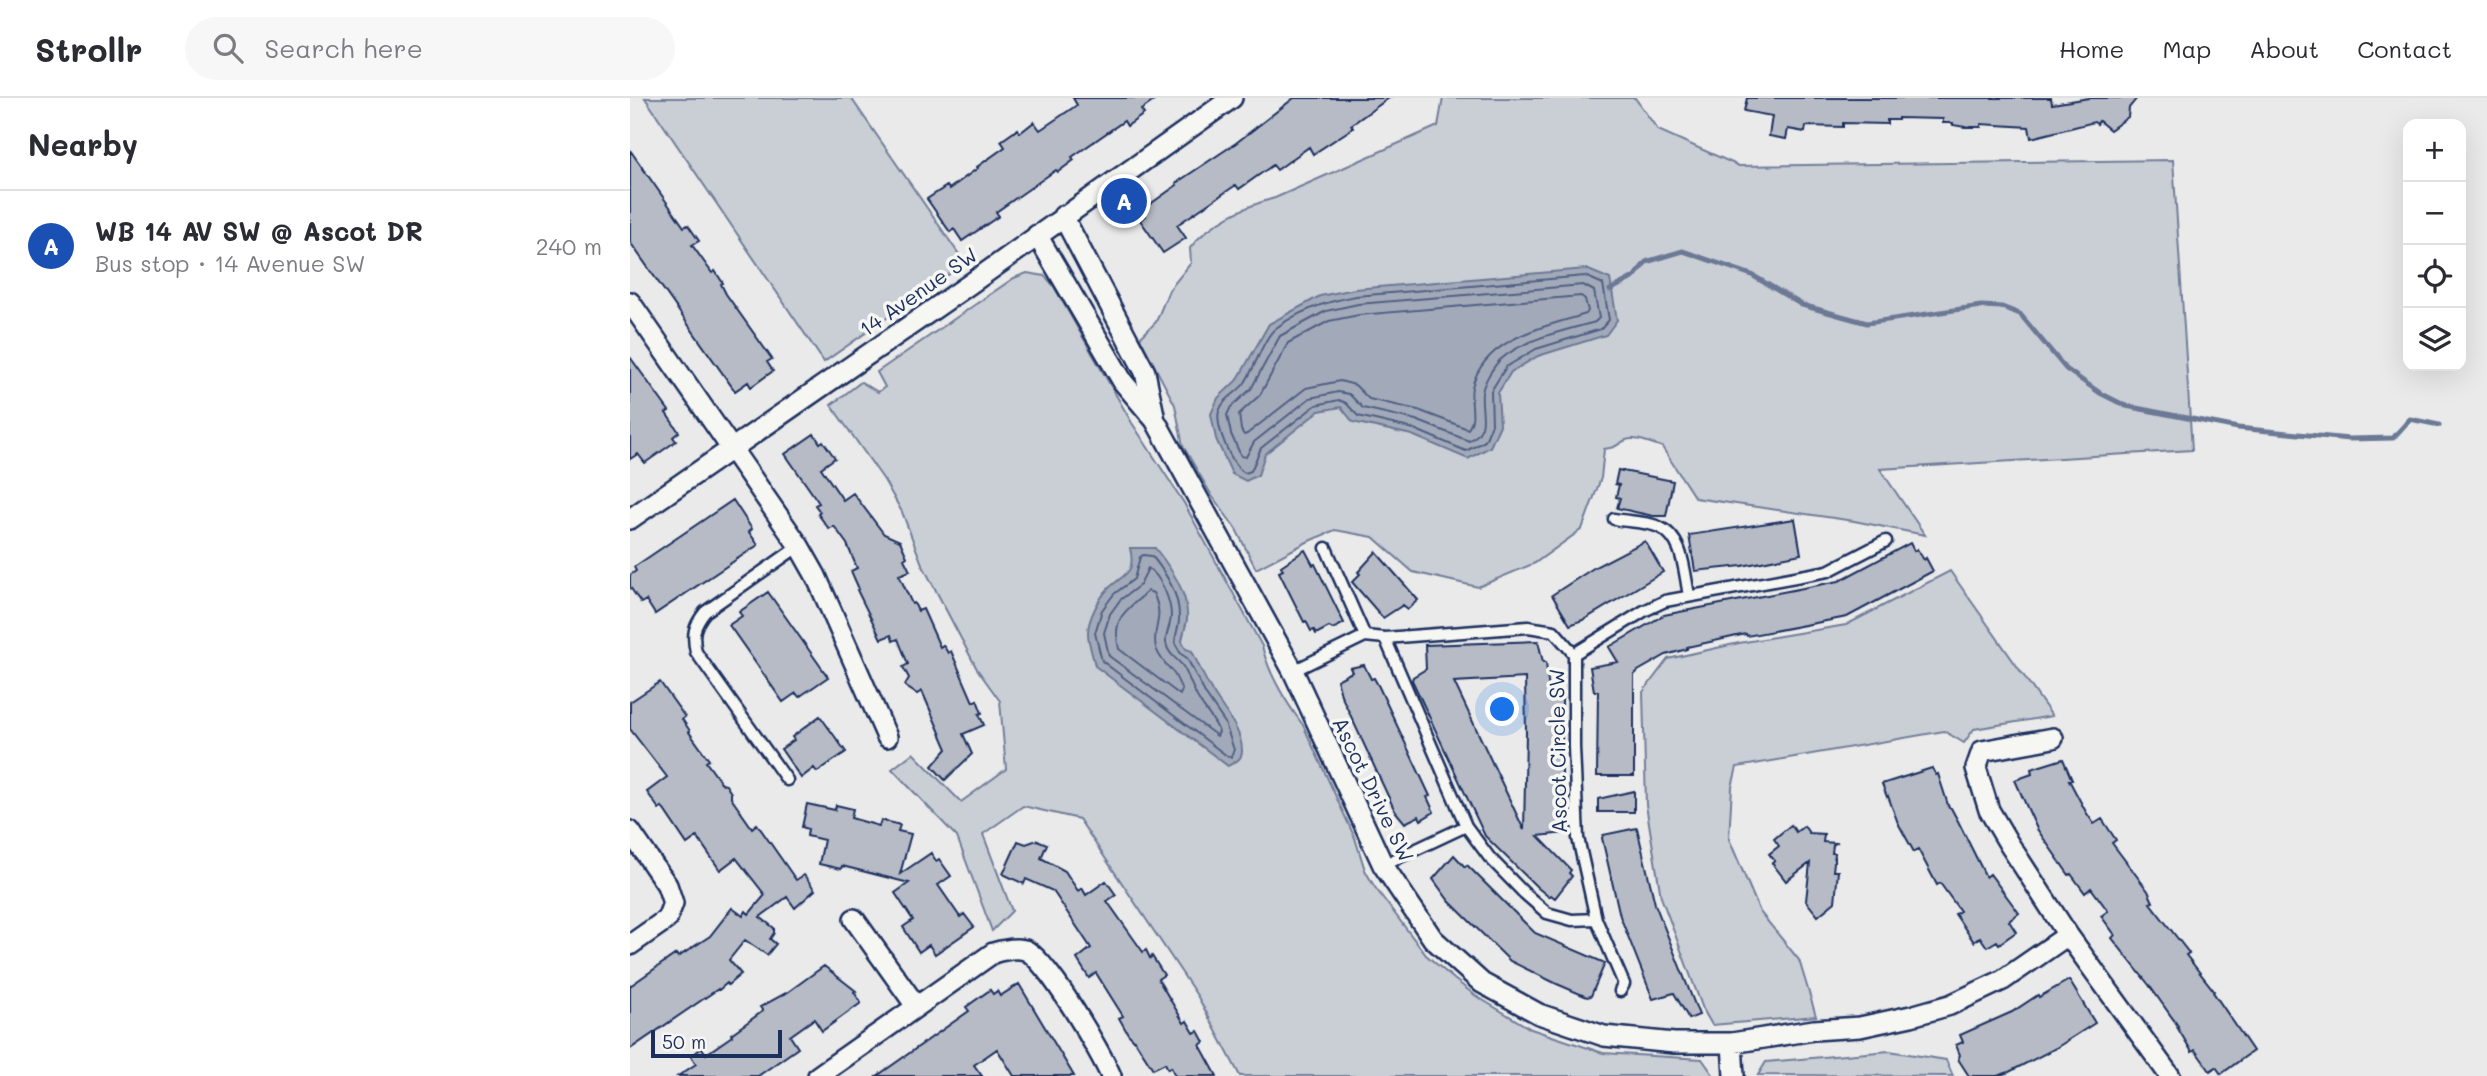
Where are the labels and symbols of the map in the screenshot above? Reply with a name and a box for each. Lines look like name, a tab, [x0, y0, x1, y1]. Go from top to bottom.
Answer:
pin: A	[1101, 175, 1147, 227]
street label: 14 Avenue SW	[854, 240, 982, 342]
street label: Ascot Circle SW	[1542, 668, 1572, 834]
your location	[1485, 692, 1519, 726]
street label: Ascot Drive SW	[1327, 712, 1421, 866]
scale bar	[651, 1027, 782, 1059]

